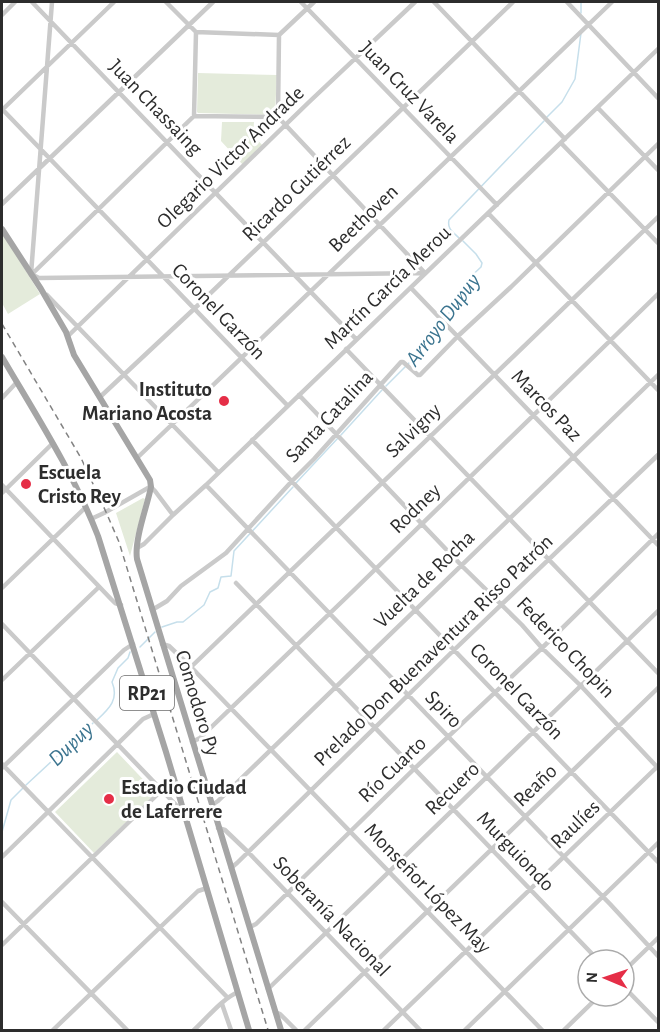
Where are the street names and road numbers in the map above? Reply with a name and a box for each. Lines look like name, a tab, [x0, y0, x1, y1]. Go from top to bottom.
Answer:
street label: Juan Cruz Varela	[356, 37, 463, 147]
street label: Juan Chassaing	[105, 56, 207, 160]
street label: Olegario Victor Andrade	[153, 82, 308, 233]
street label: Ricardo Gutiérrez	[238, 132, 355, 245]
street label: Beethoven	[325, 181, 402, 256]
street label: Martín García Merou	[320, 221, 455, 353]
street label: Coronel Garzón	[168, 259, 269, 363]
street label: Marcos Paz	[507, 365, 586, 445]
street label: Santa Catalina	[282, 366, 377, 466]
street label: Salvigny	[382, 399, 445, 462]
street label: Rodney	[386, 479, 445, 537]
street label: Vuelta de Rocha	[370, 526, 479, 632]
street label: Prelado Don Buenaventura Risso Patrón	[310, 531, 557, 770]
street label: Federico Chopin	[513, 593, 619, 702]
street label: Coronel Garzón	[466, 639, 567, 743]
street label: Comodoro Py	[172, 648, 224, 758]
road number: RP21	[120, 676, 174, 710]
street label: Spiro	[421, 687, 466, 732]
street label: Río Cuarto	[355, 732, 430, 806]
street label: Recuero	[421, 758, 483, 819]
street label: Reaño	[510, 760, 561, 811]
street label: Raulíes	[547, 796, 604, 853]
street label: Murguiondo	[473, 808, 558, 895]
street label: Monseñor López May	[360, 819, 495, 957]
street label: Soberanía Nacional	[269, 852, 394, 980]

